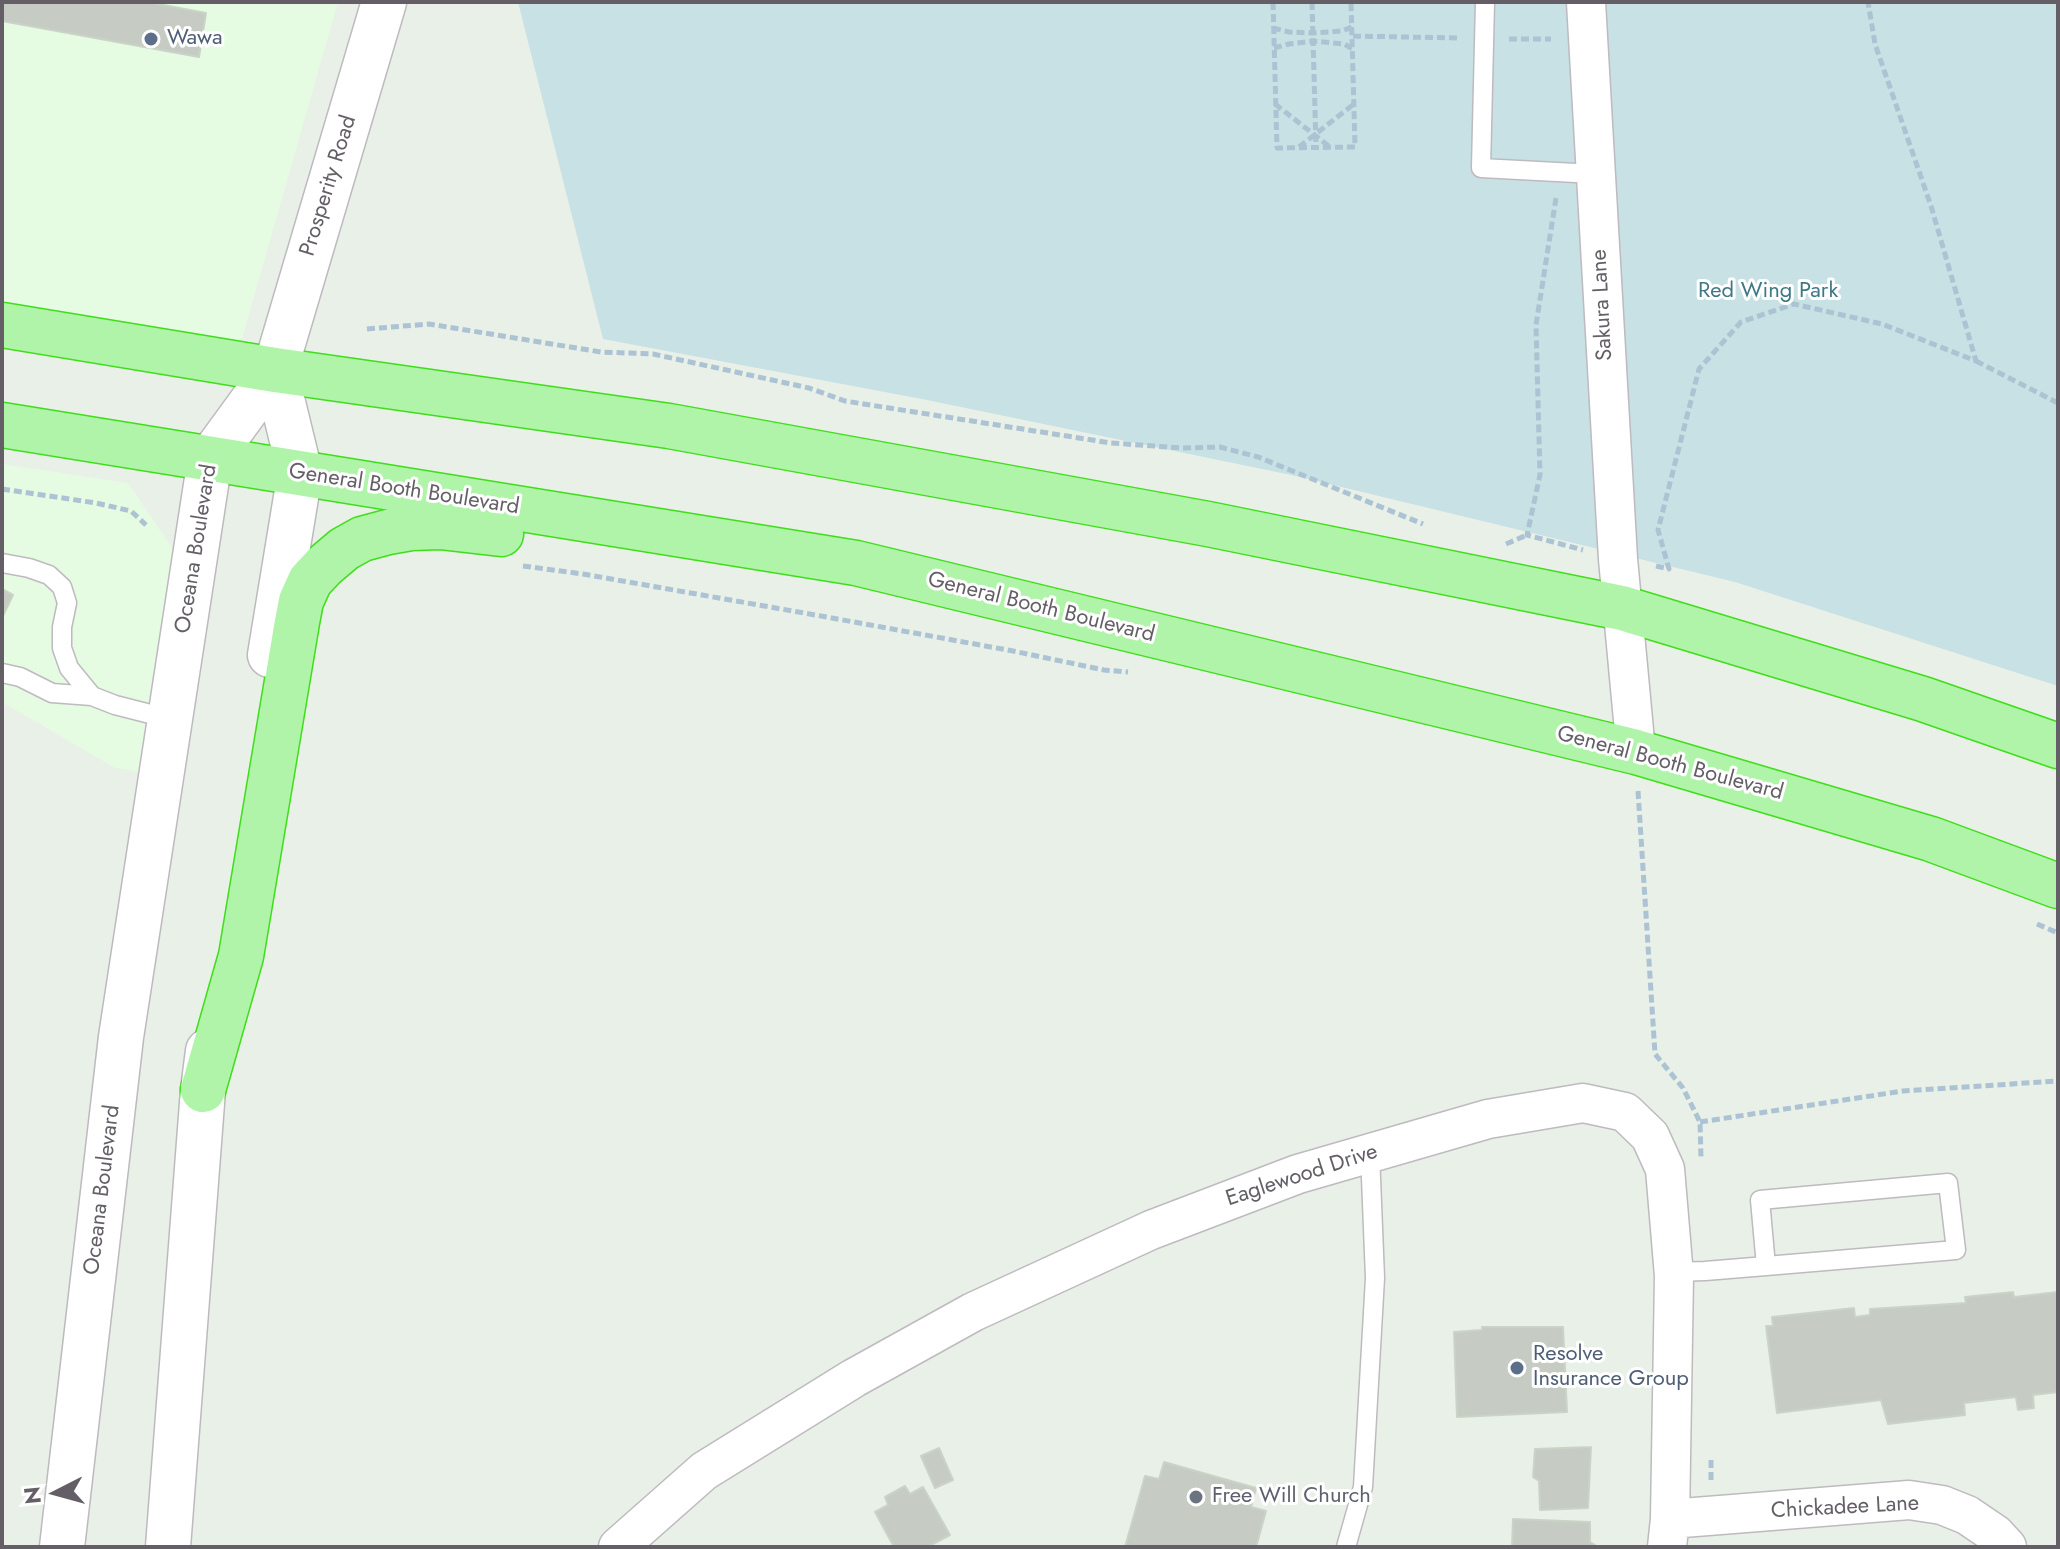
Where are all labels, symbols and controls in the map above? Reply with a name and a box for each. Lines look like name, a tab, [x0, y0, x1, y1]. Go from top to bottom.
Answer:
place label: Wawa	[167, 26, 223, 52]
marker: Wawa	[142, 30, 160, 48]
street label: Prosperity Road	[295, 112, 363, 260]
street label: Sakura Lane	[1587, 249, 1619, 361]
park label: Red Wing Park	[1698, 279, 1838, 305]
street label: General Booth Boulevard	[287, 459, 521, 521]
street label: Oceana Boulevard	[171, 463, 223, 635]
street label: General Booth Boulevard	[925, 567, 1157, 649]
street label: General Booth Boulevard	[1554, 721, 1786, 807]
street label: Oceana Boulevard	[79, 1104, 127, 1276]
street label: Eaglewood Drive	[1223, 1139, 1381, 1213]
place label: Resolve Insurance Group	[1533, 1342, 1689, 1394]
marker: Resolve Insurance Group	[1508, 1359, 1526, 1377]
north arrow	[16, 1453, 96, 1533]
place label: Free Will Church	[1212, 1484, 1371, 1510]
text: N	[15, 1485, 49, 1506]
marker: Free Will Church	[1187, 1488, 1205, 1506]
street label: Chickadee Lane	[1770, 1491, 1920, 1525]

